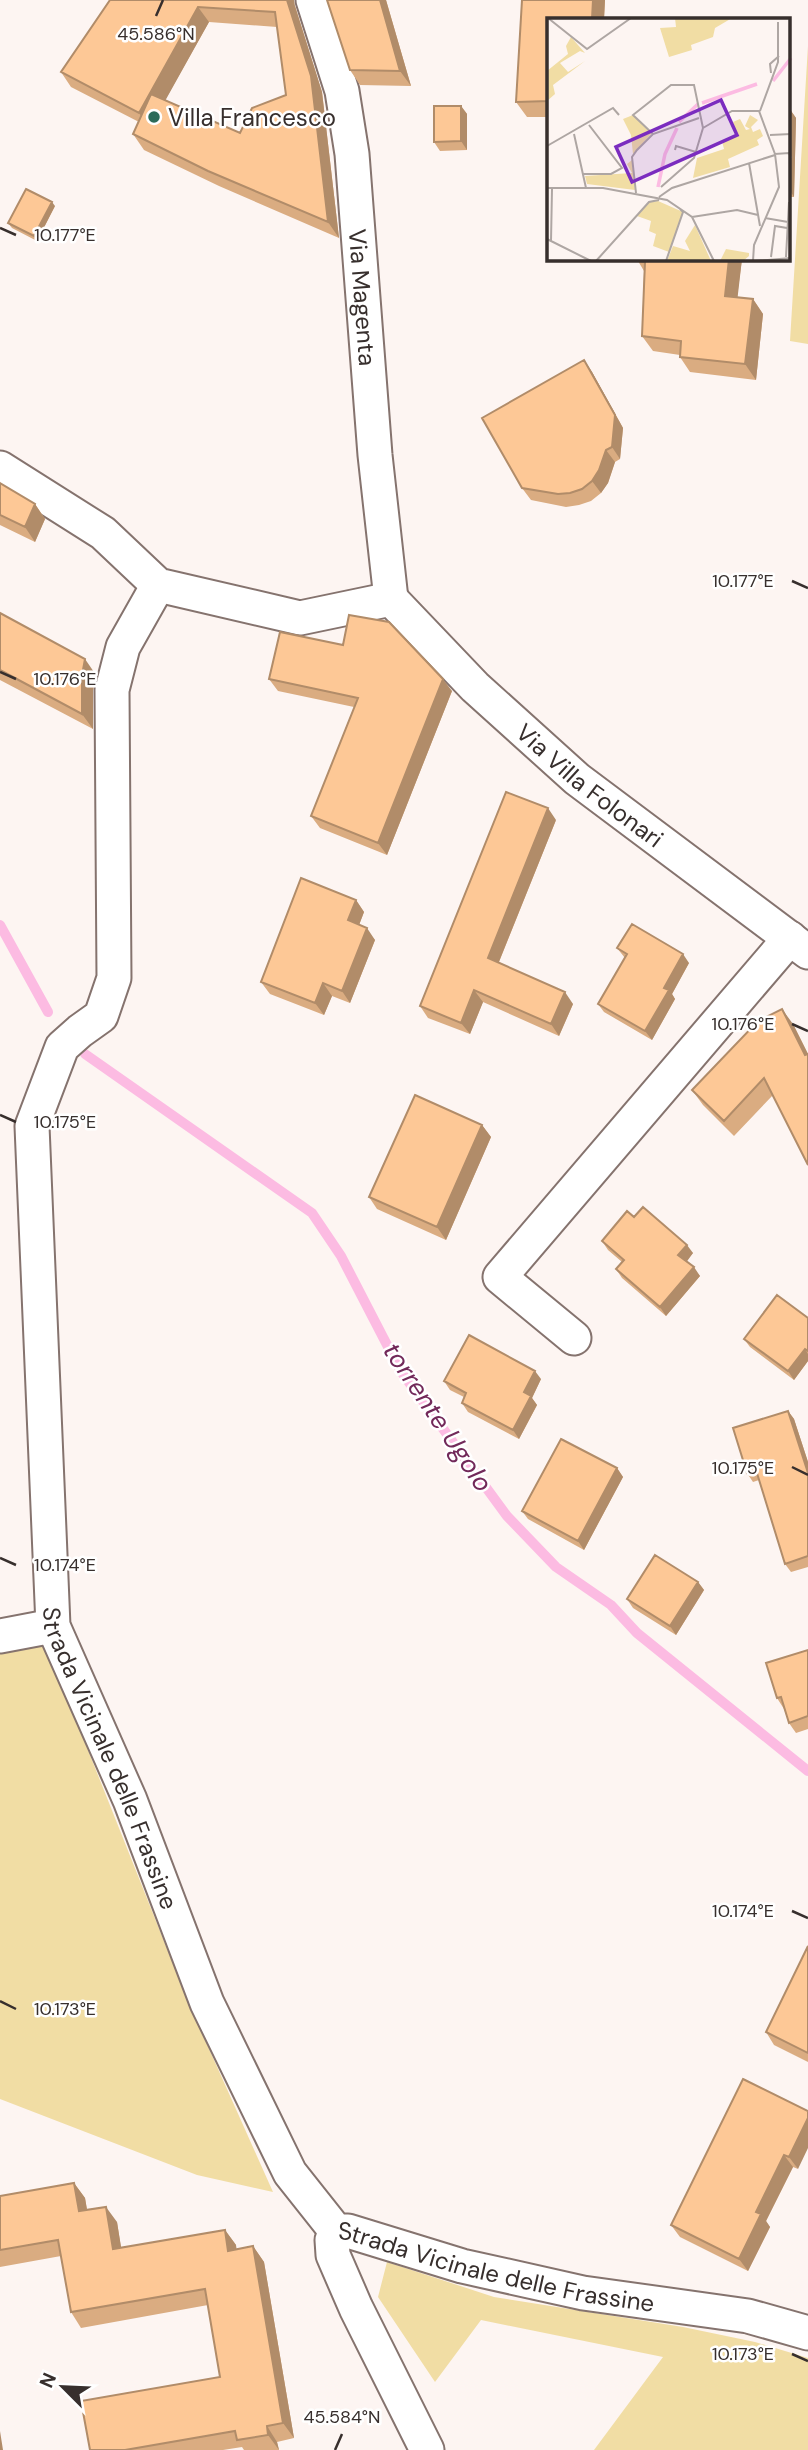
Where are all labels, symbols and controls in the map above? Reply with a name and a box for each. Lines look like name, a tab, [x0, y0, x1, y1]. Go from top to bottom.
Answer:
inset map	[547, 18, 790, 261]
text: 45.586°N	[117, 22, 195, 46]
place label: Villa Francesco	[168, 102, 336, 133]
marker: Villa Francesco	[146, 109, 162, 125]
text: 10.177°E	[34, 223, 96, 247]
street label: Via Magenta	[342, 228, 384, 367]
text: 10.177°E	[712, 569, 774, 593]
text: 10.176°E	[34, 667, 96, 691]
street label: Via Villa Folonari	[510, 716, 670, 854]
text: 10.176°E	[712, 1012, 774, 1036]
text: 10.175°E	[34, 1110, 96, 1134]
water label: torrente Ugolo	[375, 1336, 501, 1498]
text: 10.175°E	[712, 1456, 774, 1480]
text: 10.174°E	[34, 1553, 96, 1577]
street label: Strada Vicinale delle Frassine	[37, 1606, 185, 1914]
text: 10.174°E	[712, 1899, 774, 1923]
text: 10.173°E	[34, 1997, 96, 2021]
street label: Strada Vicinale delle Frassine	[338, 2216, 657, 2318]
text: 10.173°E	[712, 2342, 774, 2366]
north arrow	[28, 2352, 98, 2422]
text: N	[34, 2369, 62, 2392]
text: 45.584°N	[304, 2405, 380, 2429]

